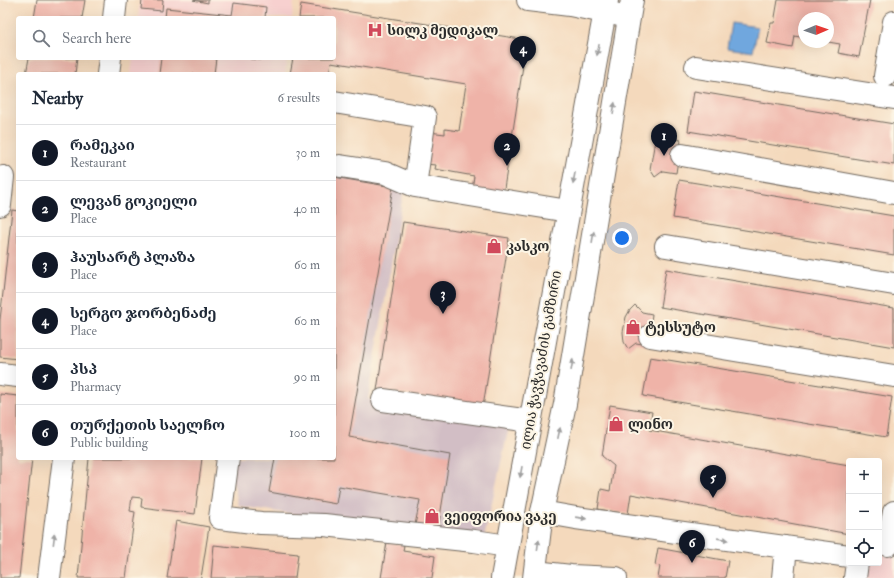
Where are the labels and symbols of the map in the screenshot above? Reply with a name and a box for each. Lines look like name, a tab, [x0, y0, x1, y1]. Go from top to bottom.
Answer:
north arrow	[798, 12, 834, 48]
hospital icon: სილკ მედიკალ	[366, 21, 384, 39]
place label: სილკ მედიკალ	[387, 22, 499, 39]
pin: 4	[510, 36, 536, 69]
one-way arrow	[594, 44, 600, 57]
one-way arrow	[611, 102, 617, 115]
pin: 1	[651, 123, 677, 156]
pin: 2	[494, 133, 520, 166]
one-way arrow	[570, 172, 576, 184]
your location	[612, 228, 632, 248]
one-way arrow	[590, 231, 596, 243]
shop icon: კასკო	[485, 237, 503, 255]
place label: კასკო	[506, 238, 549, 255]
street label: ილია ჭავჭავაძის გამზირი	[517, 269, 565, 451]
pin: 3	[430, 281, 456, 314]
shop icon: ტესსუტო	[624, 318, 642, 336]
place label: ტესსუტო	[645, 319, 716, 336]
one-way arrow	[569, 359, 575, 371]
shop icon: ლინო	[607, 415, 625, 433]
place label: ლინო	[628, 416, 673, 433]
one-way arrow	[557, 426, 563, 439]
one-way arrow	[518, 465, 524, 478]
pin: 5	[700, 465, 726, 498]
shop icon: ვეიფორია ვაკე	[423, 507, 441, 525]
place label: ვეიფორია ვაკე	[444, 508, 557, 525]
one-way arrow	[575, 515, 587, 521]
pin: 6	[679, 530, 705, 563]
one-way arrow	[51, 533, 57, 545]
one-way arrow	[717, 535, 730, 542]
one-way arrow	[535, 539, 541, 551]

